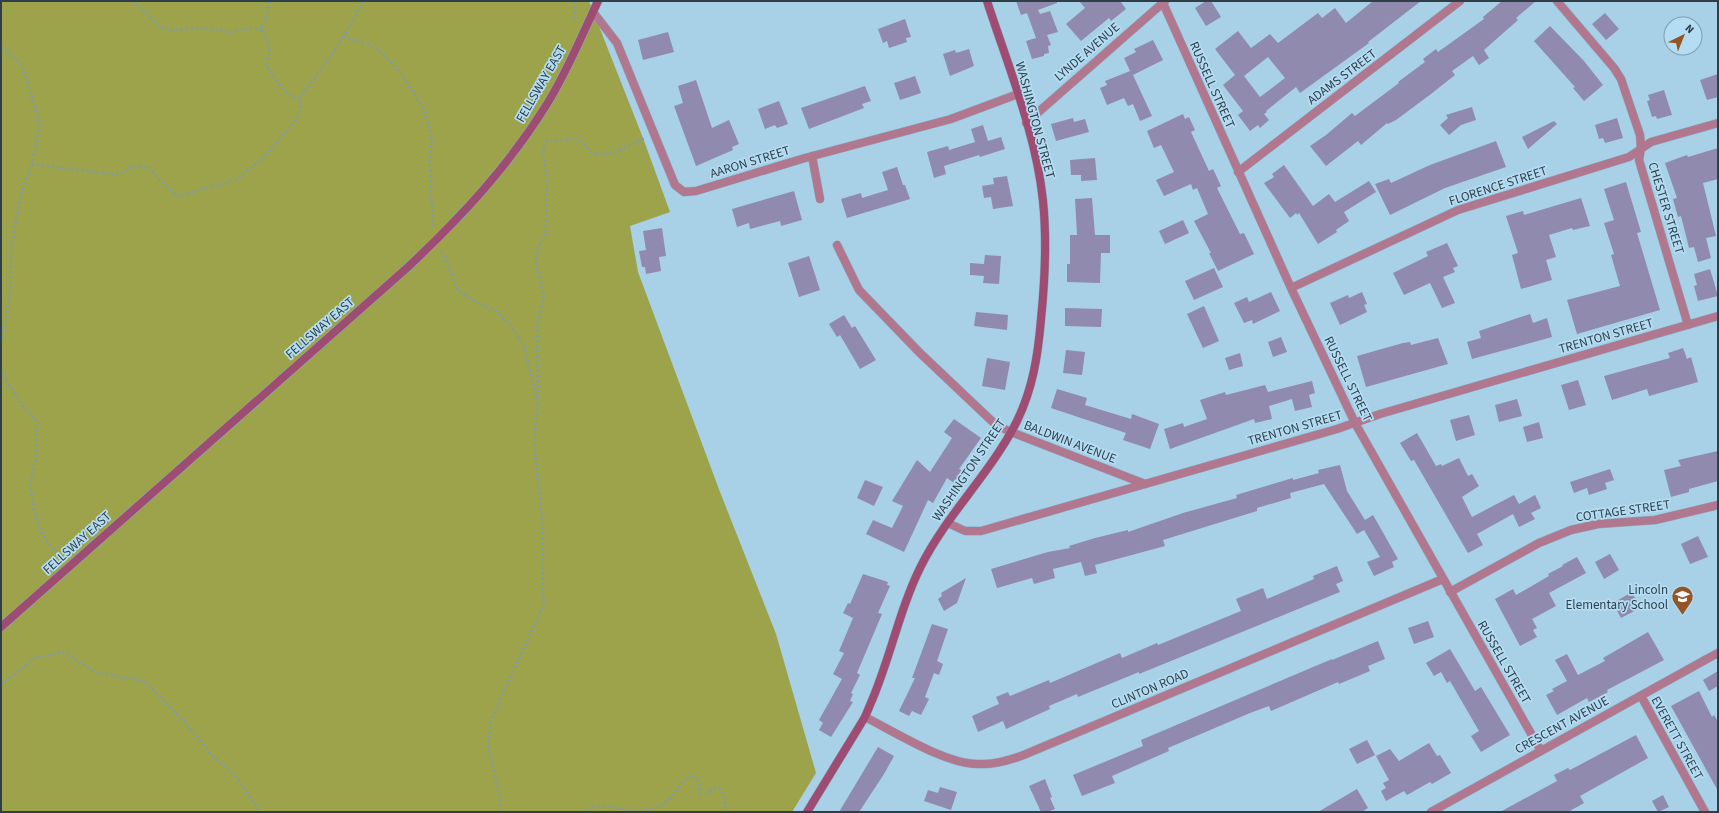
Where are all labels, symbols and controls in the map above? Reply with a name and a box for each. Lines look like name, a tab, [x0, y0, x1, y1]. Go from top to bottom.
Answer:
north arrow	[1663, 16, 1703, 56]
street label: LYNDE AVENUE	[1050, 18, 1124, 86]
text: N	[1682, 21, 1697, 37]
street label: RUSSELL STREET	[1185, 39, 1239, 131]
street label: FELLSWAY EAST	[512, 42, 570, 126]
street label: ADAMS STREET	[1304, 45, 1380, 109]
street label: WASHINGTON STREET	[1011, 60, 1059, 180]
street label: AARON STREET	[708, 141, 792, 183]
street label: CHESTER STREET	[1644, 160, 1688, 256]
street label: FLORENCE STREET	[1447, 162, 1549, 210]
street label: FELLSWAY EAST	[282, 293, 358, 363]
street label: TRENTON STREET	[1557, 314, 1655, 358]
street label: RUSSELL STREET	[1319, 333, 1377, 425]
street label: TRENTON STREET	[1246, 406, 1344, 450]
street label: WASHINGTON STREET	[928, 415, 1010, 525]
street label: BALDWIN AVENUE	[1021, 416, 1119, 468]
street label: COTTAGE STREET	[1575, 495, 1671, 527]
street label: FELLSWAY EAST	[39, 508, 115, 578]
place label: Lincoln Elementary School	[1566, 581, 1668, 614]
school or university icon: Lincoln Elementary School	[1670, 584, 1696, 617]
street label: RUSSELL STREET	[1473, 617, 1535, 707]
street label: CLINTON ROAD	[1108, 665, 1192, 713]
street label: CRESCENT AVENUE	[1512, 692, 1612, 758]
street label: EVERETT STREET	[1647, 693, 1707, 783]

